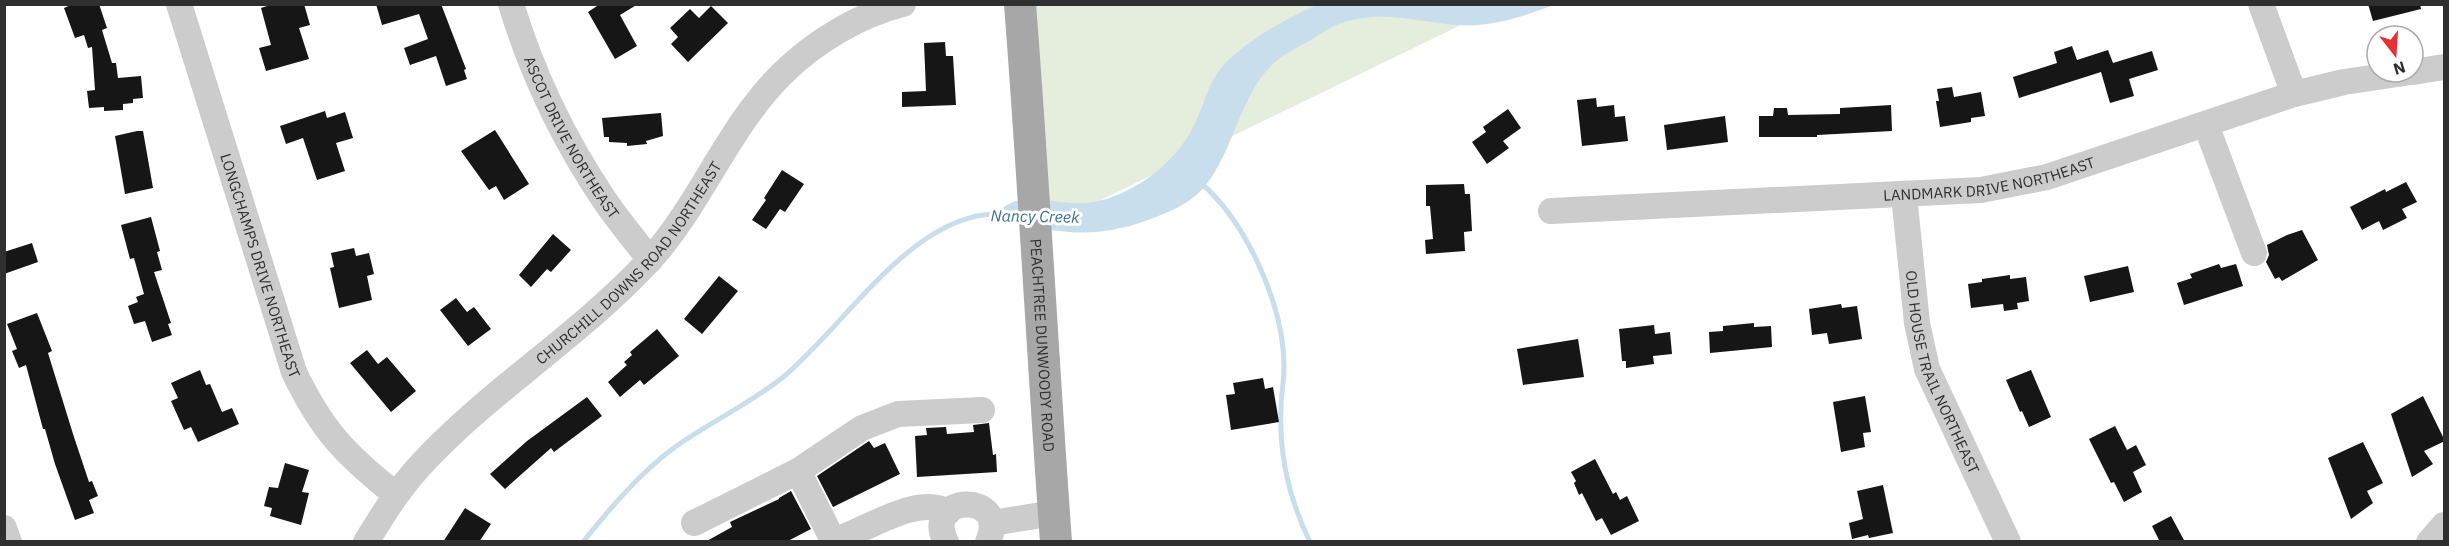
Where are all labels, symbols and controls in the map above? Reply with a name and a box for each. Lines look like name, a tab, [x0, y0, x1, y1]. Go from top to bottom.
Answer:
north arrow	[2365, 24, 2425, 84]
street label: ASCOT DRIVE NORTHEAST	[520, 53, 624, 222]
text: N	[2391, 57, 2408, 80]
street label: LONGCHAMPS DRIVE NORTHEAST	[217, 151, 305, 381]
street label: LANDMARK DRIVE NORTHEAST	[1883, 152, 2098, 204]
street label: CHURCHILL DOWNS ROAD NORTHEAST	[532, 157, 725, 368]
water label: Nancy Creek	[990, 205, 1080, 227]
street label: PEACHTREE DUNWOODY ROAD	[1027, 238, 1059, 452]
street label: OLD HOUSE TRAIL NORTHEAST	[1902, 270, 1984, 477]

